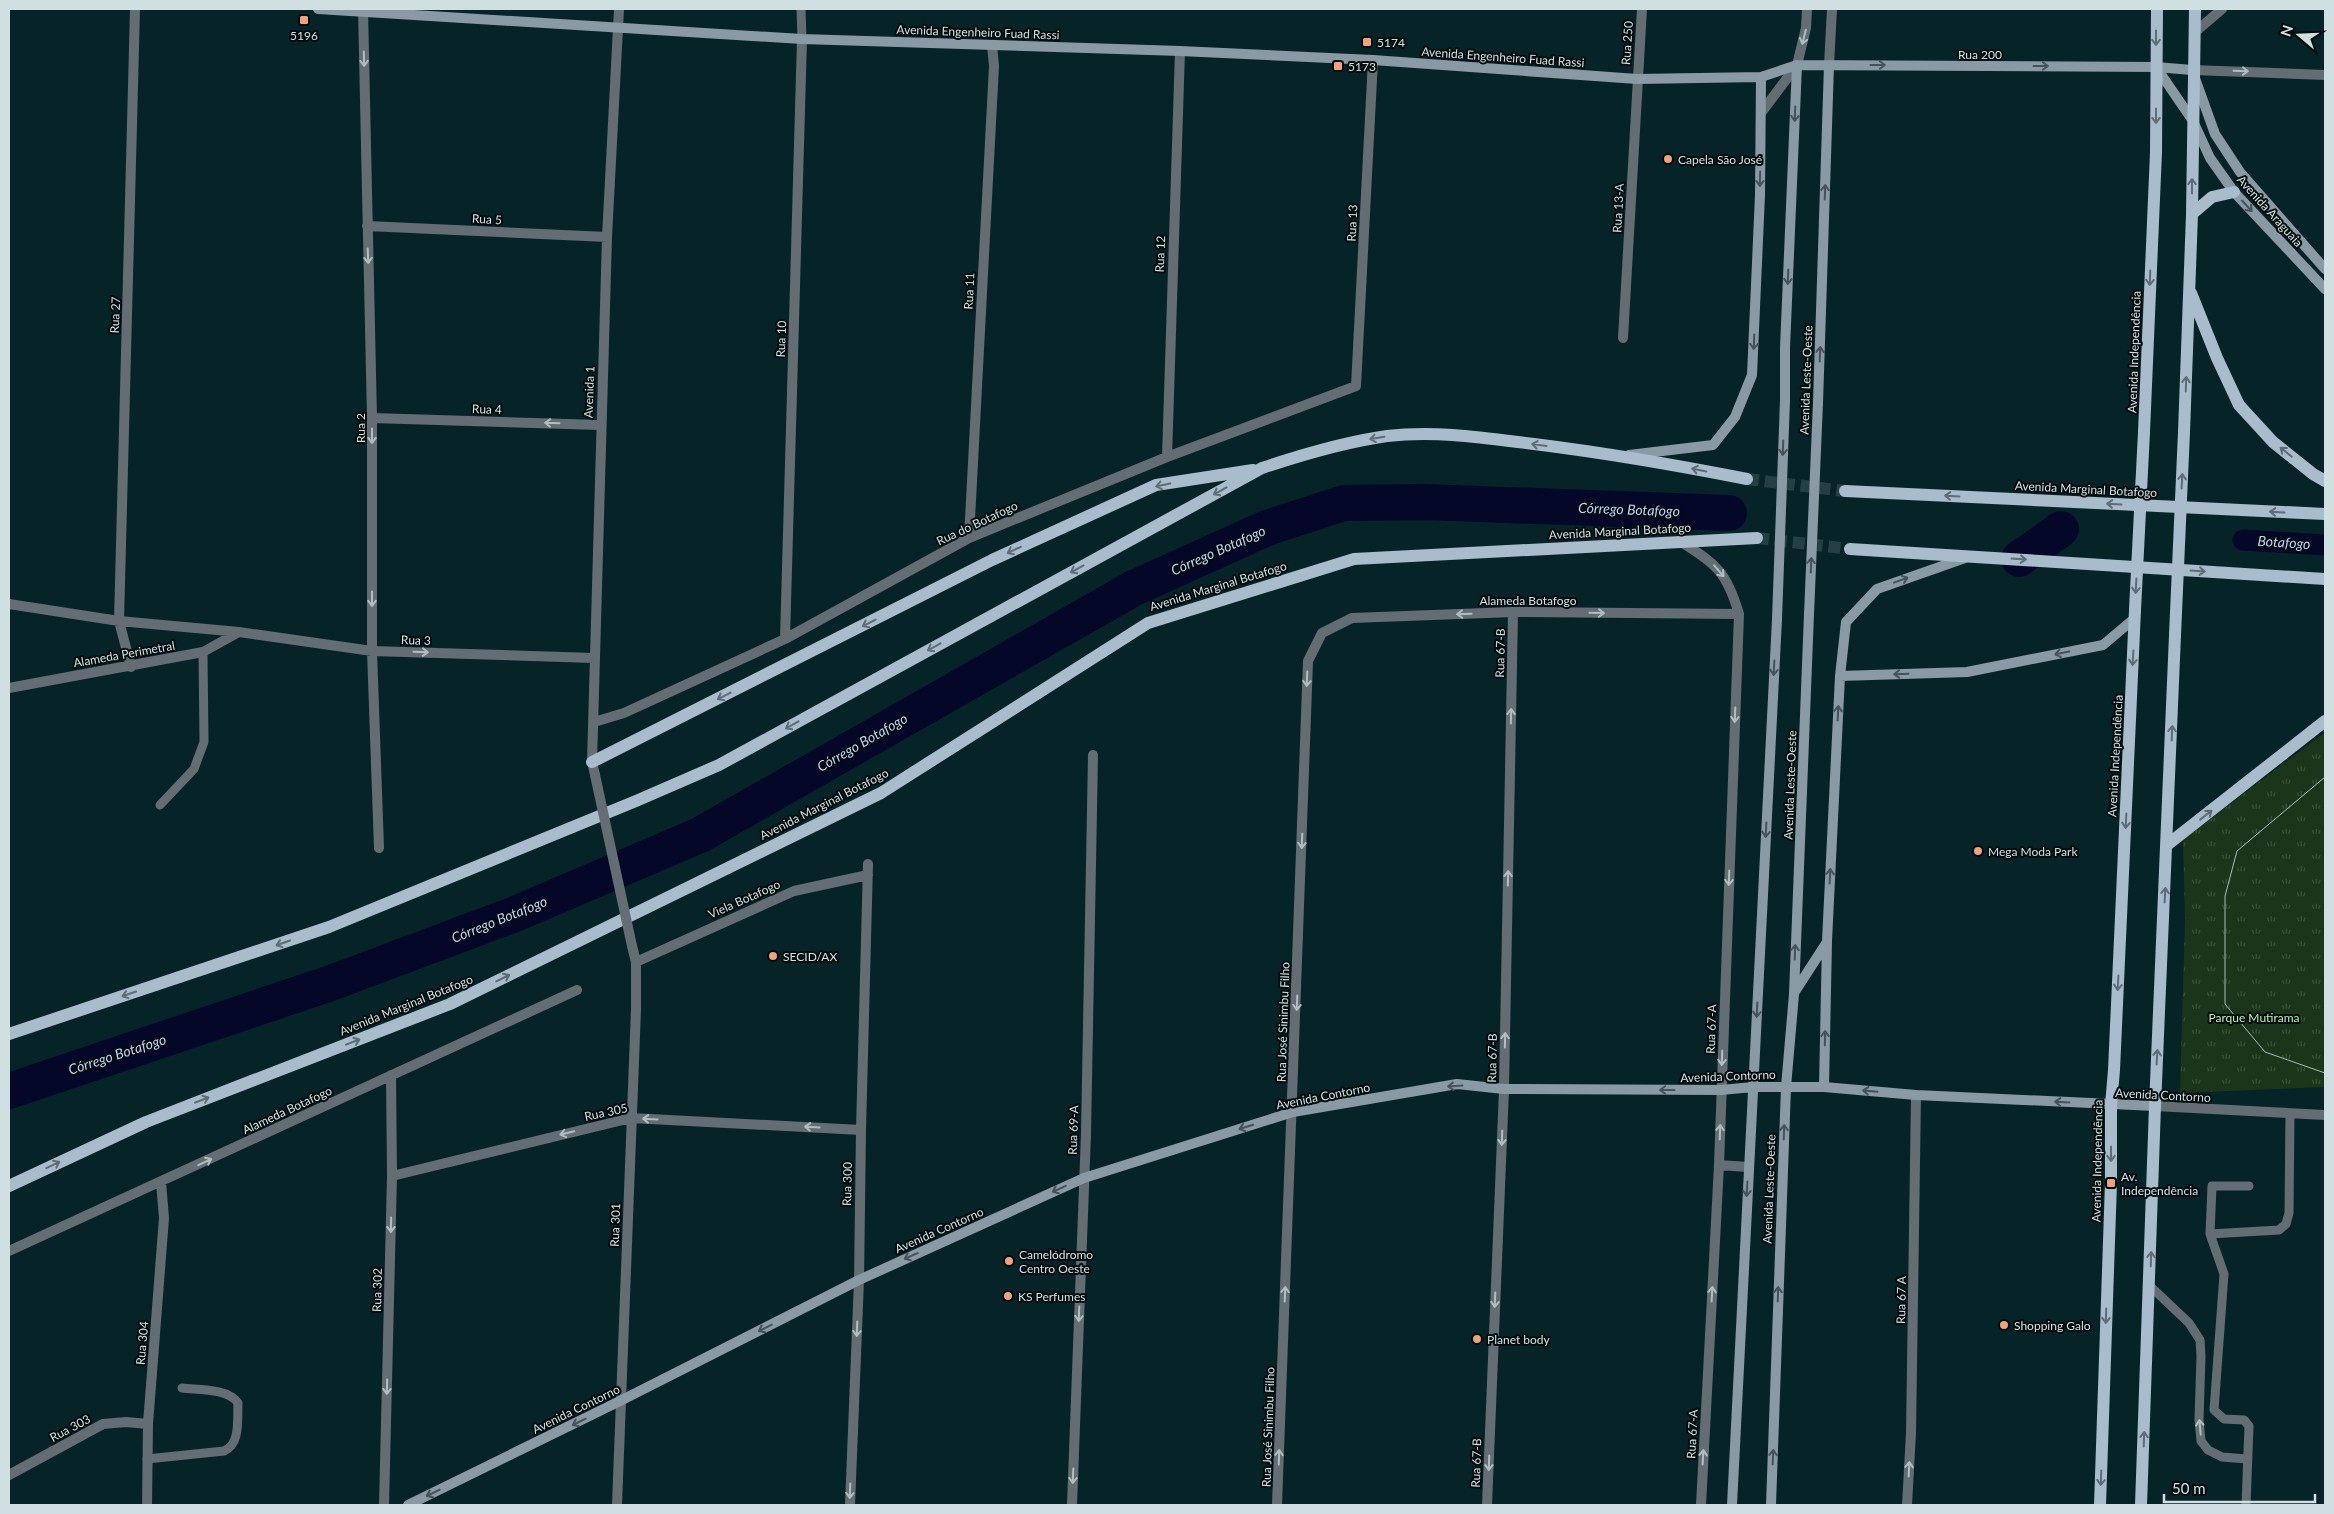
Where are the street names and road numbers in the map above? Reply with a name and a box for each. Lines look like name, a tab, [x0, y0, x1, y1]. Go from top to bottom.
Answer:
street label: Rua 250	[1618, 21, 1636, 65]
street label: Avenida Engenheiro Fuad Rassi	[896, 22, 1060, 42]
street label: Avenida Engenheiro Fuad Rassi	[1421, 44, 1585, 70]
street label: Rua 200	[1958, 47, 2002, 62]
street label: Avenida Araguaia	[2234, 172, 2306, 250]
street label: Rua 13-A	[1609, 182, 1627, 233]
street label: Rua 13	[1344, 204, 1360, 242]
street label: Rua 5	[472, 211, 502, 227]
street label: Rua 12	[1152, 235, 1168, 273]
street label: Rua 11	[961, 272, 977, 310]
street label: Avenida Independência	[2124, 291, 2144, 413]
street label: Rua 27	[107, 296, 123, 334]
street label: Rua 10	[773, 320, 789, 358]
street label: Avenida Leste-Oeste	[1797, 325, 1815, 435]
street label: Avenida 1	[581, 366, 597, 418]
street label: Rua 4	[472, 401, 502, 417]
street label: Rua 2	[353, 413, 368, 443]
street label: Avenida Marginal Botafogo	[2014, 478, 2158, 500]
street label: Rua do Botafogo	[934, 498, 1020, 548]
street label: Avenida Marginal Botafogo	[1548, 520, 1692, 542]
street label: Avenida Marginal Botafogo	[1148, 558, 1288, 614]
street label: Alameda Botafogo	[1479, 593, 1577, 608]
street label: Rua 67-B	[1492, 628, 1508, 678]
street label: Rua 3	[401, 632, 431, 648]
street label: Alameda Perimetral	[72, 638, 176, 670]
street label: Avenida Independência	[2104, 694, 2126, 818]
street label: Avenida Leste-Oeste	[1781, 730, 1799, 840]
street label: Avenida Marginal Botafogo	[757, 765, 891, 843]
street label: Viela Botafogo	[706, 876, 783, 922]
street label: Rua José Sinimbu Filho	[1273, 962, 1293, 1082]
street label: Avenida Marginal Botafogo	[337, 971, 475, 1039]
street label: Rua 67-A	[1703, 1003, 1719, 1054]
street label: Rua 67-B	[1484, 1033, 1500, 1083]
street label: Avenida Contorno	[1680, 1067, 1776, 1085]
street label: Avenida Contorno	[1275, 1079, 1372, 1112]
street label: Alameda Botafogo	[240, 1083, 334, 1137]
street label: Avenida Contorno	[2115, 1085, 2211, 1105]
street label: Rua 305	[583, 1100, 629, 1124]
street label: Avenida Independência	[2088, 1100, 2106, 1222]
street label: Rua 69-A	[1065, 1104, 1081, 1155]
street label: Avenida Leste-Oeste	[1760, 1134, 1778, 1244]
street label: Rua 300	[839, 1162, 855, 1206]
street label: Rua 301	[607, 1203, 623, 1247]
street label: Avenida Contorno	[892, 1204, 986, 1256]
street label: Rua 302	[369, 1268, 385, 1312]
street label: Rua 67 A	[1893, 1275, 1909, 1324]
street label: Rua 304	[133, 1320, 151, 1366]
street label: Rua José Sinimbu Filho	[1258, 1367, 1278, 1487]
street label: Avenida Contorno	[530, 1381, 622, 1437]
street label: Rua 67-A	[1683, 1408, 1701, 1459]
street label: Rua 303	[47, 1411, 93, 1445]
street label: Rua 67-B	[1468, 1438, 1484, 1488]

